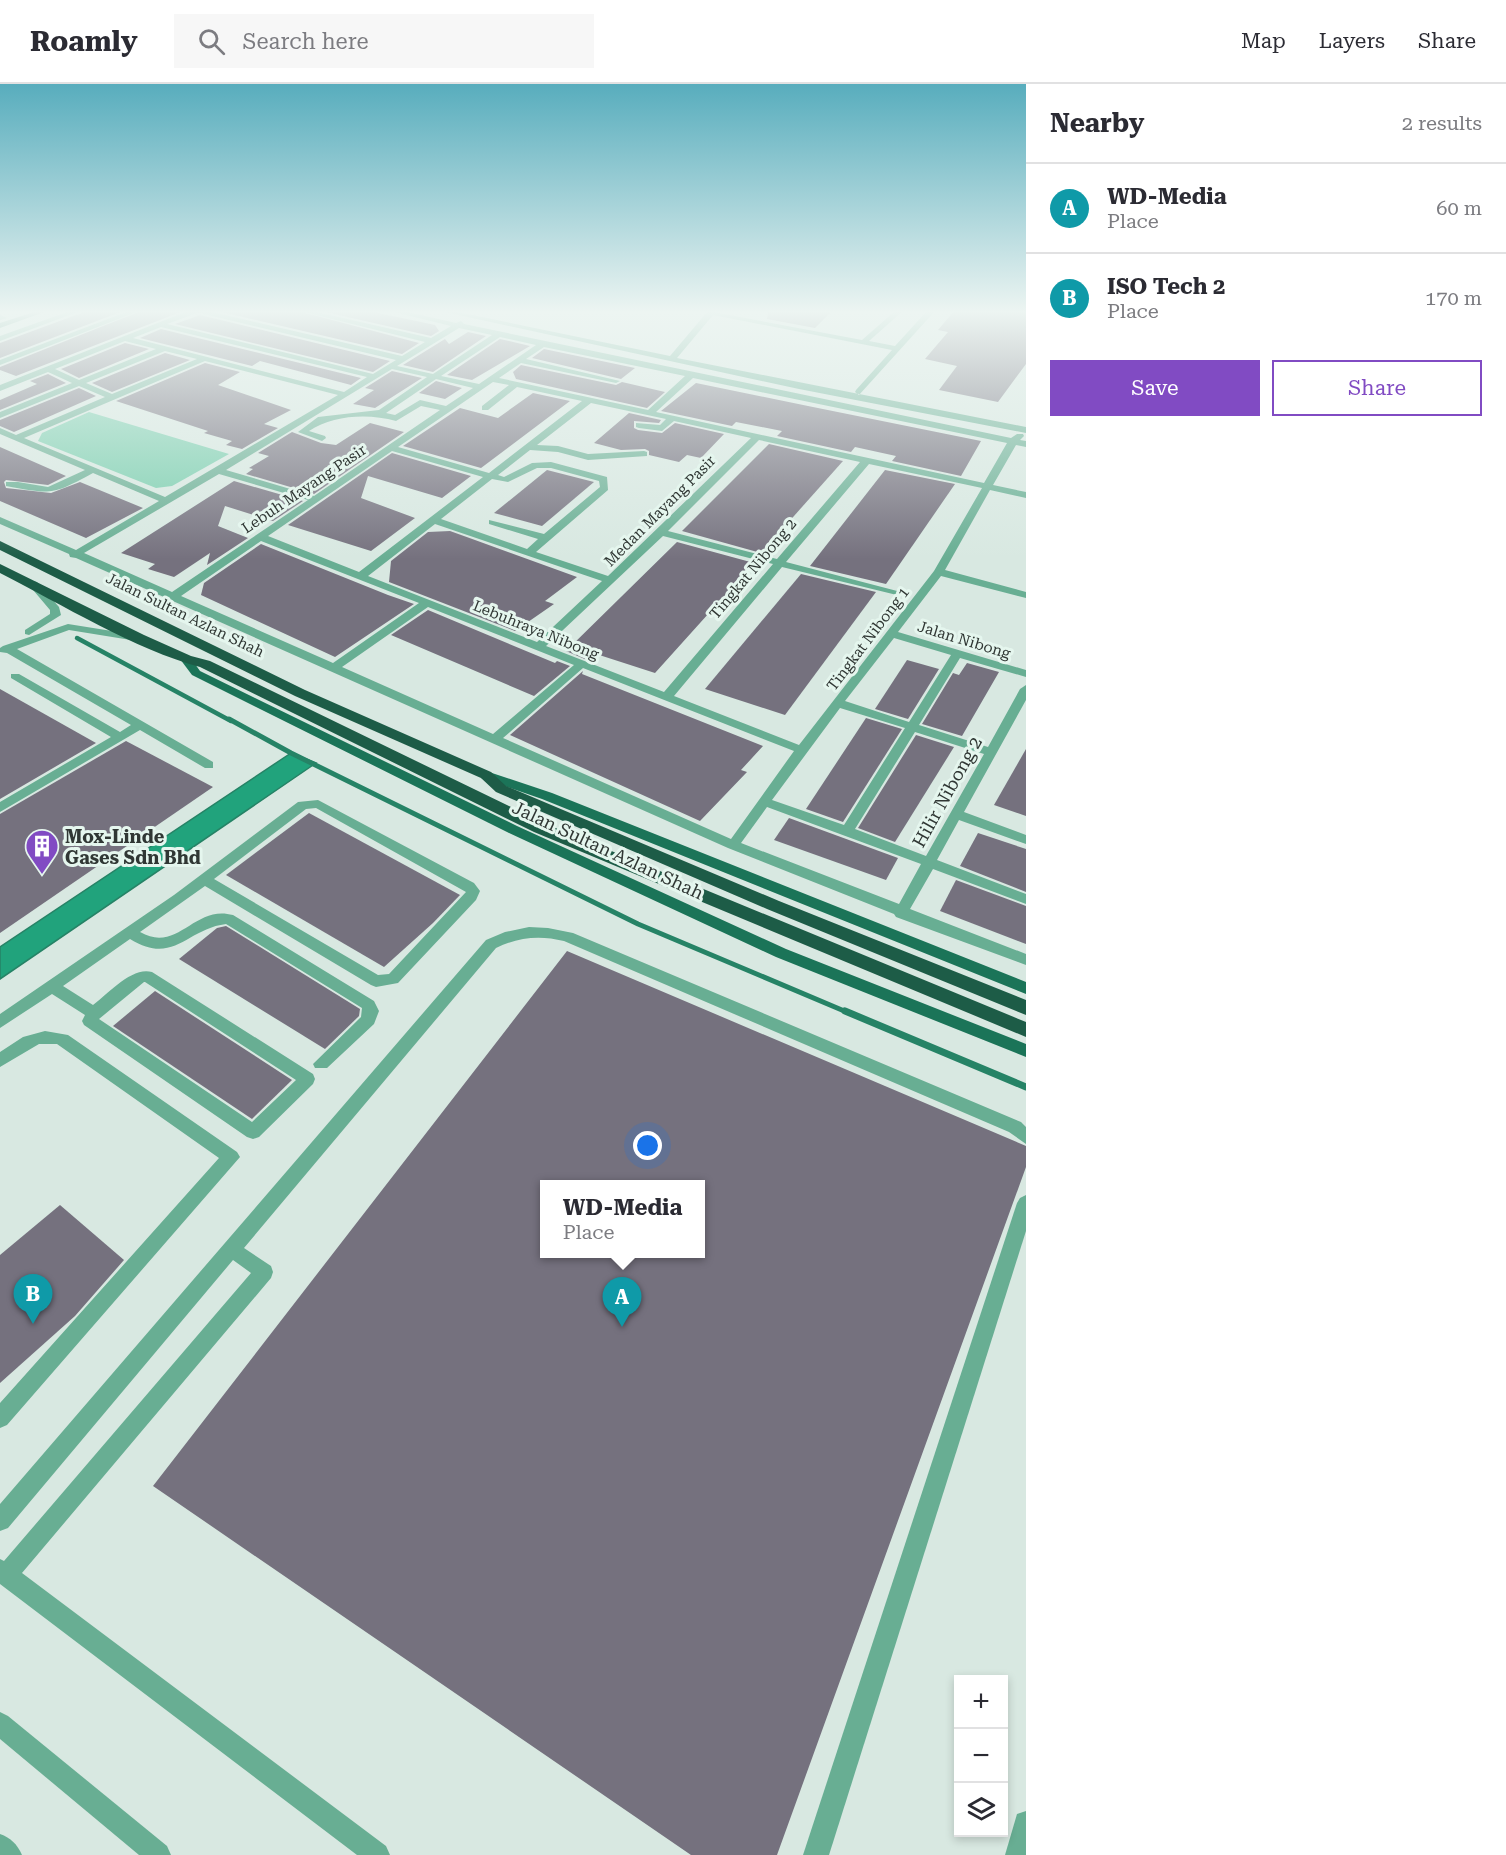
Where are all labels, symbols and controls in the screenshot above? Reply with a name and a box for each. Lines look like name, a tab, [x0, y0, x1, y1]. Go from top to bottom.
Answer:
search box	[174, 14, 594, 68]
text: Roamly	[30, 25, 138, 58]
icon: search	[195, 25, 228, 58]
text: Search here	[243, 29, 369, 54]
text: Map	[1241, 29, 1286, 53]
text: Layers	[1319, 29, 1385, 53]
text: Share	[1418, 29, 1476, 53]
text: Nearby	[1050, 108, 1144, 138]
text: 2 results	[1402, 111, 1482, 135]
text: WD-Media	[1107, 184, 1227, 209]
text: A	[1062, 196, 1077, 220]
text: 60 m	[1436, 196, 1482, 220]
text: Place	[1107, 209, 1159, 233]
text: ISO Tech 2	[1107, 274, 1225, 299]
text: B	[1062, 286, 1077, 310]
text: 170 m	[1425, 286, 1482, 310]
text: Place	[1107, 299, 1159, 323]
button: Save	[1050, 360, 1260, 416]
button: Share	[1272, 360, 1482, 416]
street label: Lebuh Mayang Pasir	[238, 441, 370, 537]
street label: Medan Mayang Pasir	[601, 452, 719, 570]
street label: Tingkat Nibong 2	[706, 515, 800, 623]
street label: Jalan Sultan Azlan Shah	[103, 569, 267, 661]
street label: Tingkat Nibong 1	[823, 583, 913, 695]
street label: Lebuhraya Nibong	[470, 597, 602, 664]
street label: Jalan Nibong	[915, 617, 1013, 663]
street label: Hilir Nibong 2	[908, 733, 986, 851]
street label: Jalan Sultan Azlan Shah	[509, 796, 707, 904]
place label: Mox-Linde Gases Sdn Bhd	[65, 826, 201, 868]
building icon: Mox-Linde Gases Sdn Bhd	[24, 828, 60, 875]
your location	[633, 1131, 662, 1160]
popup	[540, 1180, 705, 1258]
text: WD-Media	[563, 1195, 682, 1220]
text: Place	[563, 1220, 614, 1244]
pin: B	[14, 1274, 52, 1324]
pin: A	[602, 1278, 642, 1327]
map controls	[954, 1675, 1008, 1837]
button: +	[954, 1675, 1008, 1729]
button: −	[954, 1729, 1008, 1783]
button: layers	[954, 1783, 1008, 1837]

